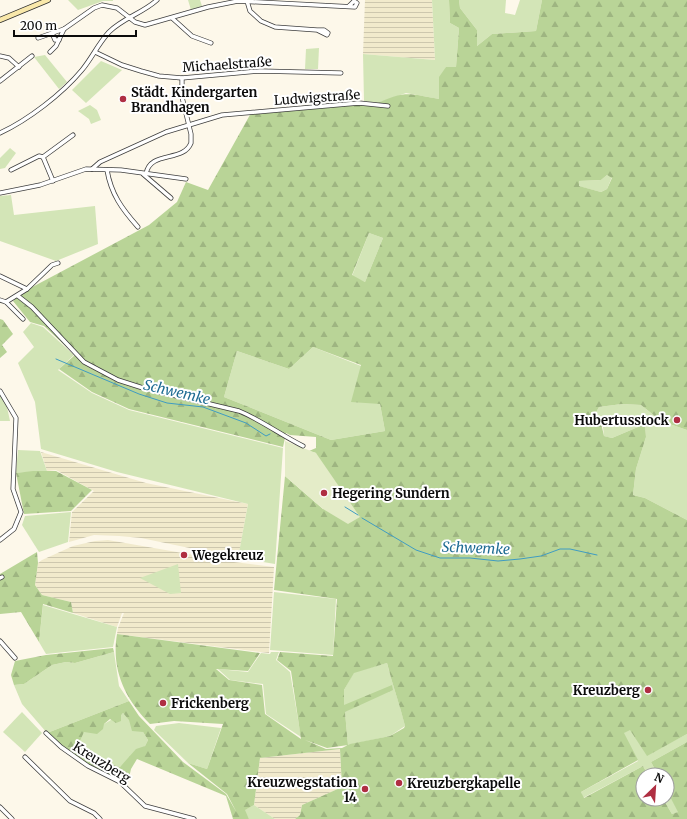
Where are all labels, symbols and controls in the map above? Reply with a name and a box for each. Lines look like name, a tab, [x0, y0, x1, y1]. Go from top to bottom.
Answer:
scale bar	[14, 12, 136, 38]
text: 200 m	[20, 18, 57, 33]
street label: Michaelstraße	[182, 53, 272, 76]
place label: Städt. Kindergarten Brandhagen	[131, 84, 257, 116]
street label: Ludwigstraße	[273, 86, 361, 109]
marker: Städt. Kindergarten Brandhagen	[118, 94, 128, 104]
water label: Schwemke	[142, 376, 212, 408]
place label: Hubertusstock	[574, 412, 670, 429]
marker: Hubertusstock	[672, 415, 682, 425]
place label: Hegering Sundern	[332, 485, 450, 502]
marker: Hegering Sundern	[319, 488, 329, 498]
water label: Schwemke	[442, 538, 510, 558]
place label: Wegekreuz	[191, 547, 263, 564]
marker: Wegekreuz	[179, 550, 189, 560]
place label: Kreuzberg	[573, 682, 640, 699]
marker: Kreuzberg	[643, 685, 653, 695]
place label: Frickenberg	[171, 695, 249, 712]
marker: Frickenberg	[158, 698, 168, 708]
street label: Kreuzberg	[70, 738, 134, 787]
north arrow	[635, 767, 675, 807]
text: N	[652, 770, 666, 786]
place label: Kreuzwegstation 14	[247, 774, 358, 806]
place label: Kreuzbergkapelle	[407, 775, 521, 792]
marker: Kreuzbergkapelle	[394, 778, 404, 788]
marker: Kreuzwegstation 14	[360, 784, 370, 794]

